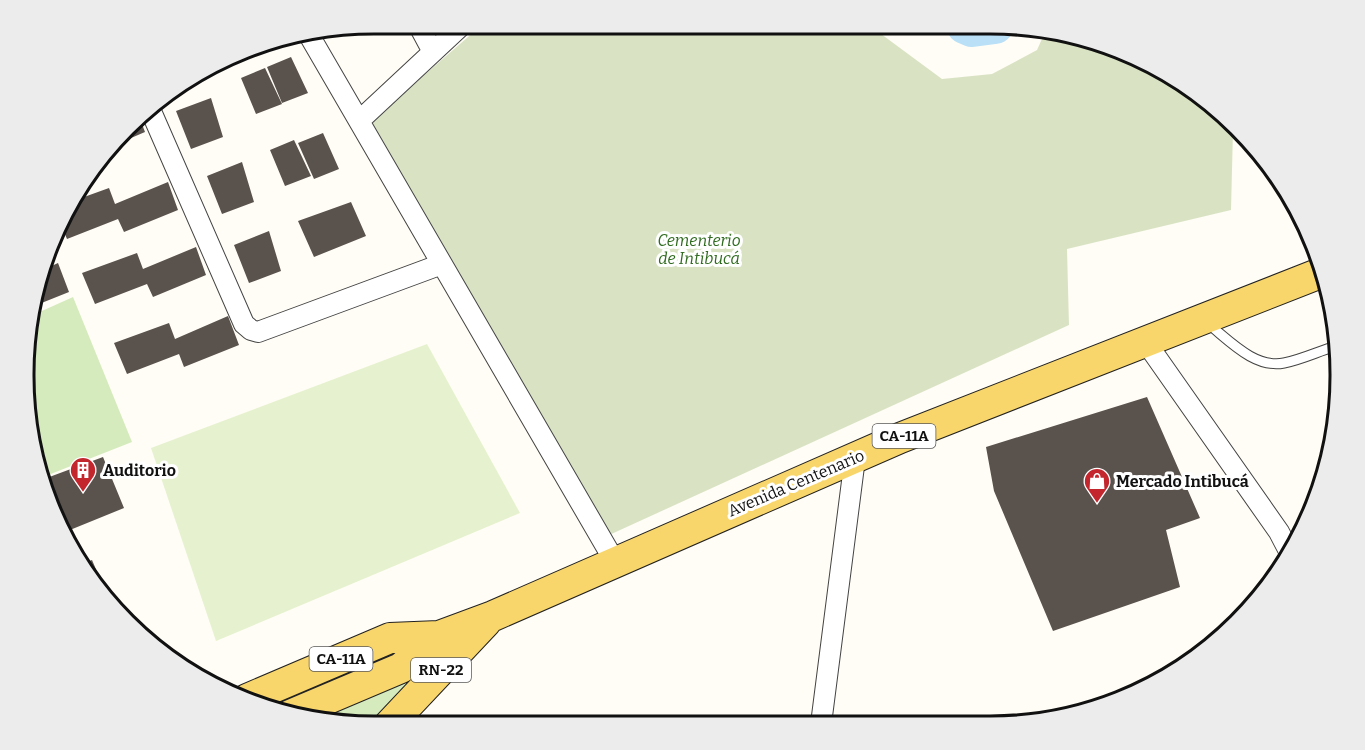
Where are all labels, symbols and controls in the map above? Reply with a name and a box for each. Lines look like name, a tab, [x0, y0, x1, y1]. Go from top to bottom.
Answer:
park label: Cementerio de Intibucá	[657, 231, 741, 268]
road number: CA-11A	[872, 424, 936, 448]
street label: Avenida Centenario	[725, 446, 867, 520]
building icon: Auditorio	[68, 455, 98, 493]
place label: Auditorio	[103, 461, 176, 480]
shop icon: Mercado Intibucá	[1082, 466, 1112, 504]
place label: Mercado Intibucá	[1116, 472, 1249, 491]
road number: CA-11A	[310, 647, 372, 671]
road number: RN-22	[411, 658, 471, 682]

